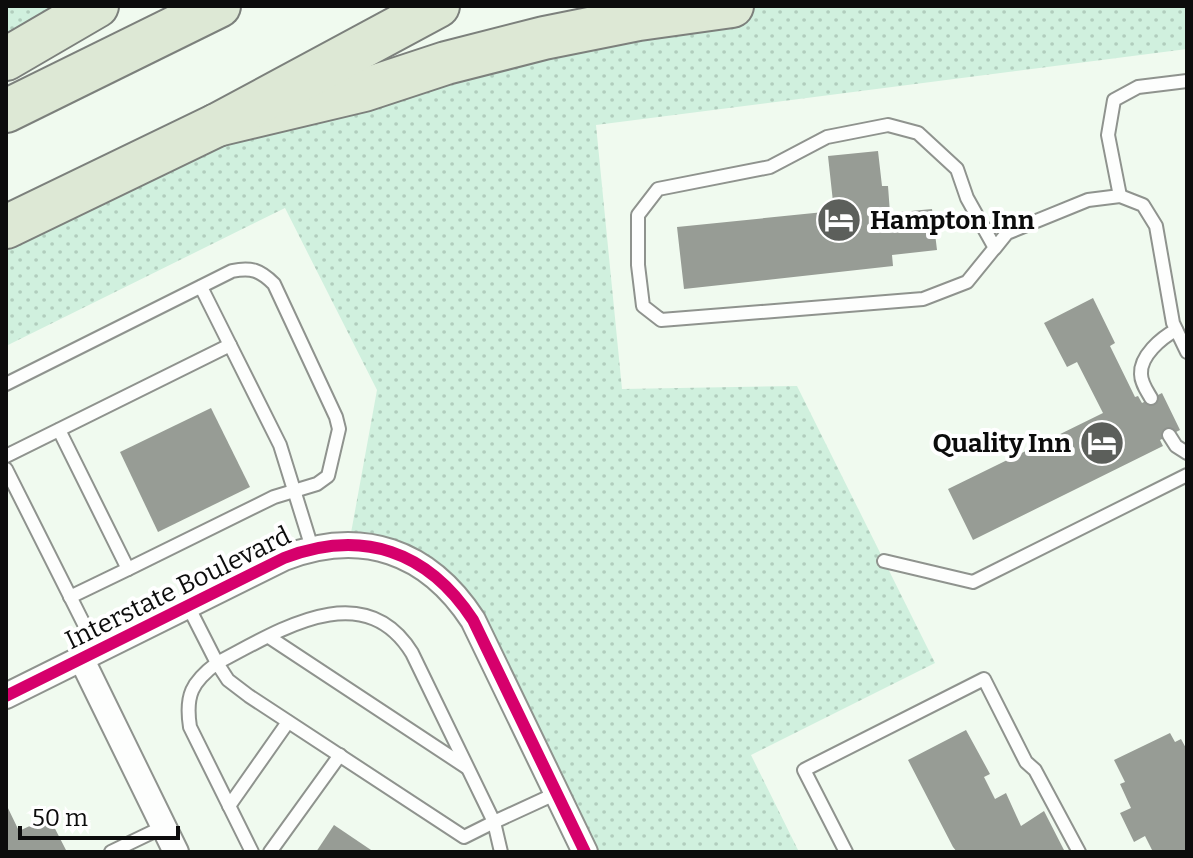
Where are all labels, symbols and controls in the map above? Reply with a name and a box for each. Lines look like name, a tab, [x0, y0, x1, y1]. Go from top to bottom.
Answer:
hotel icon: Hampton Inn	[815, 196, 863, 244]
place label: Hampton Inn	[870, 205, 1035, 236]
hotel icon: Quality Inn	[1078, 419, 1126, 467]
place label: Quality Inn	[932, 428, 1071, 459]
street label: Interstate Boulevard	[60, 520, 296, 656]
scale bar	[20, 790, 178, 840]
text: 50 m	[32, 804, 88, 832]

